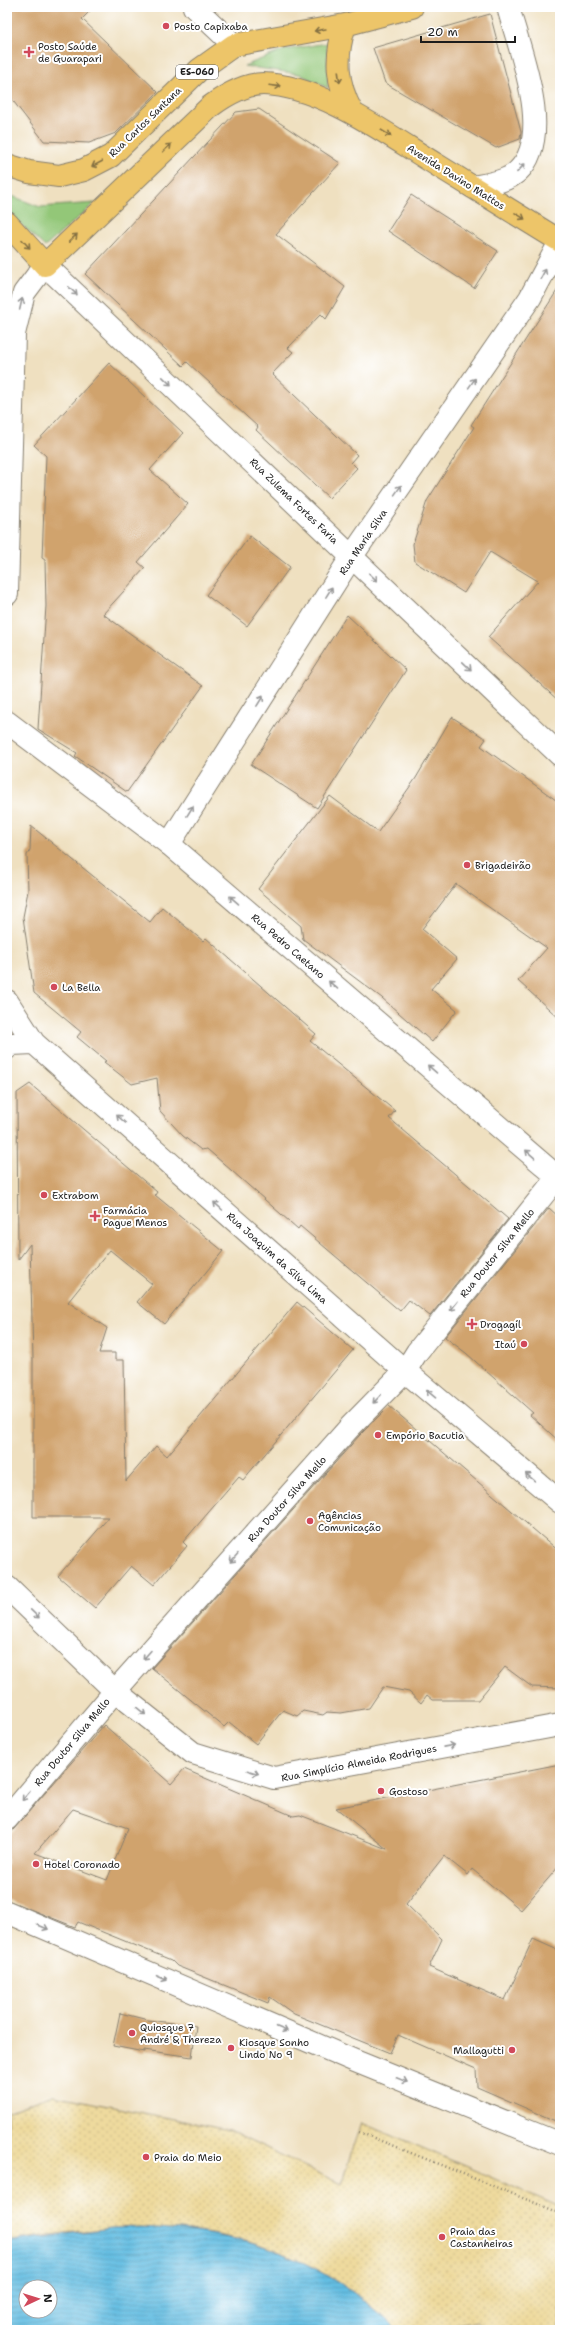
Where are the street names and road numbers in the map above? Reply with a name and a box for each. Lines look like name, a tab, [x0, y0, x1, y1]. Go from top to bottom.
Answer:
road number: ES-060	[176, 65, 218, 79]
street label: Rua Carlos Santana	[106, 83, 185, 160]
street label: Avenida Davino Mattos	[405, 142, 507, 213]
street label: Rua Zulema Fortes Faria	[247, 455, 342, 547]
street label: Rua Maria Silva	[336, 506, 390, 577]
street label: Rua Pedro Caetano	[249, 911, 327, 981]
street label: Rua Doutor Silva Mello	[457, 1206, 537, 1300]
street label: Rua Joaquim da Silva Lima	[224, 1209, 331, 1307]
street label: Rua Doutor Silva Mello	[245, 1453, 329, 1545]
street label: Rua Doutor Silva Mello	[31, 1695, 113, 1789]
street label: Rua Simplício Almeida Rodrigues	[280, 1742, 438, 1784]

